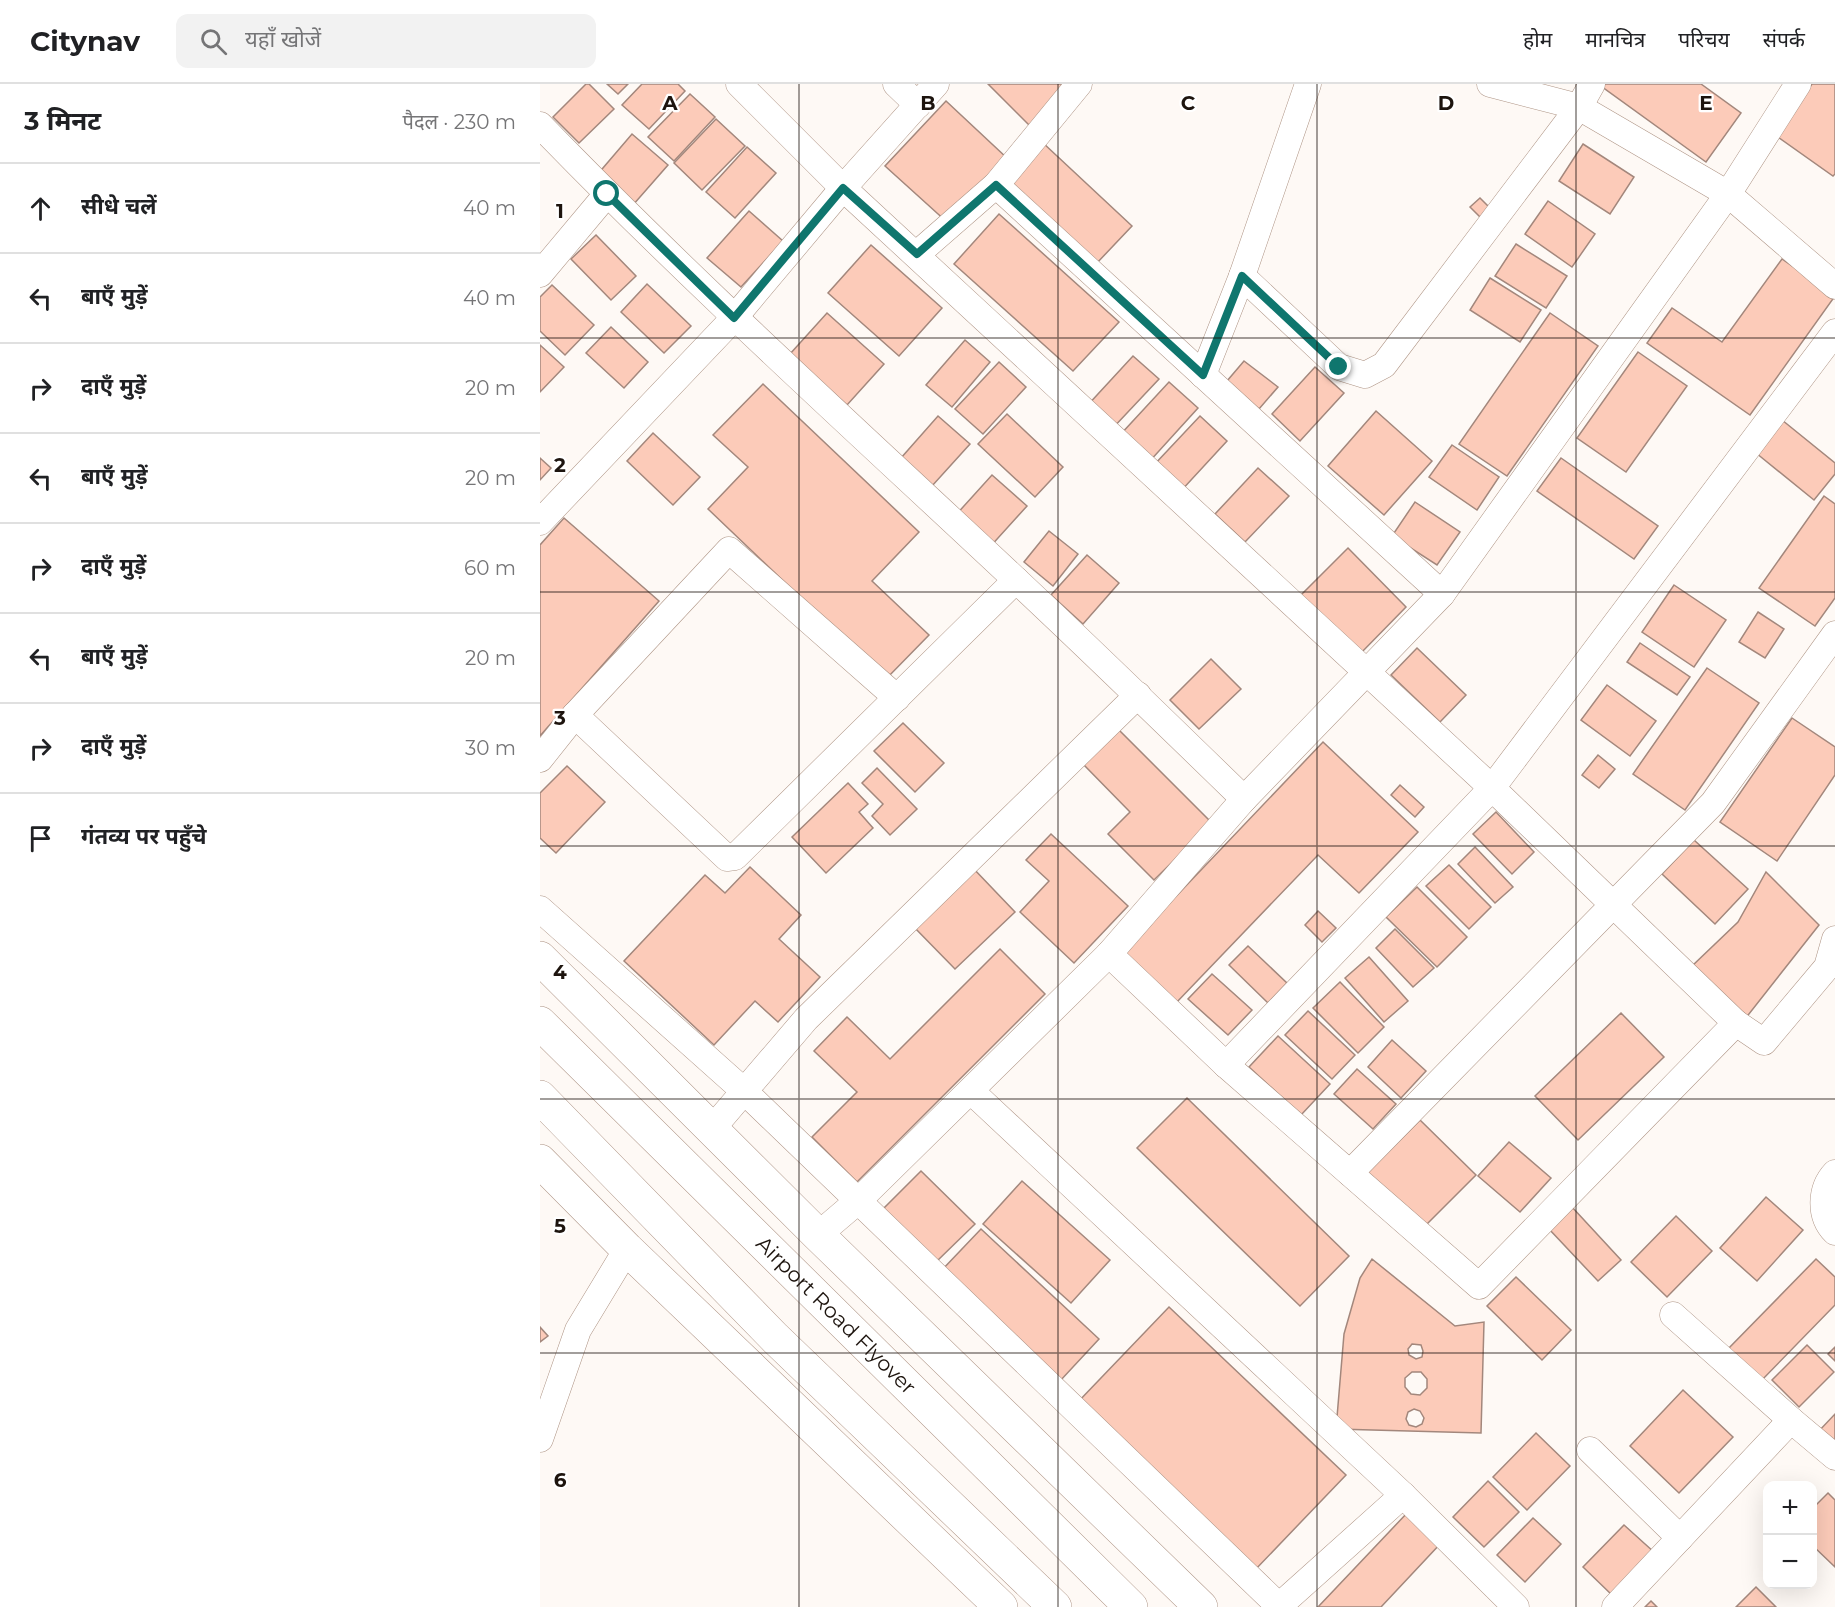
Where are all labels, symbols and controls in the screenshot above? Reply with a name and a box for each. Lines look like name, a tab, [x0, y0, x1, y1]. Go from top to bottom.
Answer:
search box	[176, 14, 596, 68]
text: Citynav	[30, 24, 140, 58]
icon: search	[197, 25, 230, 58]
text: यहाँ खोजें	[245, 26, 321, 53]
text: होम	[1523, 27, 1552, 52]
text: मानचित्र	[1585, 27, 1645, 52]
text: परिचय	[1678, 27, 1730, 52]
text: संपर्क	[1763, 27, 1805, 52]
text: A	[661, 91, 678, 115]
text: B	[920, 91, 936, 115]
text: C	[1181, 91, 1196, 115]
text: D	[1438, 91, 1454, 115]
text: E	[1699, 91, 1713, 115]
text: 3 मिनट	[24, 105, 101, 137]
text: पैदल · 230 m	[403, 110, 516, 134]
route start	[593, 180, 619, 206]
icon: ahead	[24, 192, 57, 225]
text: सीधे चलें	[81, 193, 157, 220]
text: 40 m	[463, 196, 516, 220]
text: 1	[556, 199, 564, 223]
icon: left	[24, 282, 57, 315]
text: बाएँ मुड़ें	[81, 283, 148, 310]
text: 40 m	[463, 286, 516, 310]
route end	[1325, 353, 1351, 379]
icon: right	[24, 372, 57, 405]
text: दाएँ मुड़ें	[81, 373, 146, 400]
text: 20 m	[465, 376, 516, 400]
text: 2	[554, 453, 566, 477]
icon: left	[24, 462, 57, 495]
text: बाएँ मुड़ें	[81, 463, 148, 490]
text: 20 m	[465, 466, 516, 490]
icon: right	[24, 552, 57, 585]
text: दाएँ मुड़ें	[81, 553, 146, 580]
text: 60 m	[464, 556, 516, 580]
icon: left	[24, 642, 57, 675]
text: बाएँ मुड़ें	[81, 643, 148, 670]
text: 20 m	[465, 646, 516, 670]
text: 3	[553, 706, 566, 730]
icon: right	[24, 732, 57, 765]
text: दाएँ मुड़ें	[81, 733, 146, 760]
text: 30 m	[465, 736, 516, 760]
icon: arrive	[24, 822, 57, 855]
text: गंतव्य पर पहुँचे	[81, 823, 207, 850]
text: 4	[553, 960, 567, 984]
text: 5	[554, 1214, 566, 1238]
street label: Airport Road Flyover	[751, 1231, 921, 1399]
text: 6	[554, 1468, 567, 1492]
map controls	[1763, 1481, 1817, 1589]
button: +	[1763, 1481, 1817, 1535]
button: −	[1763, 1535, 1817, 1589]

